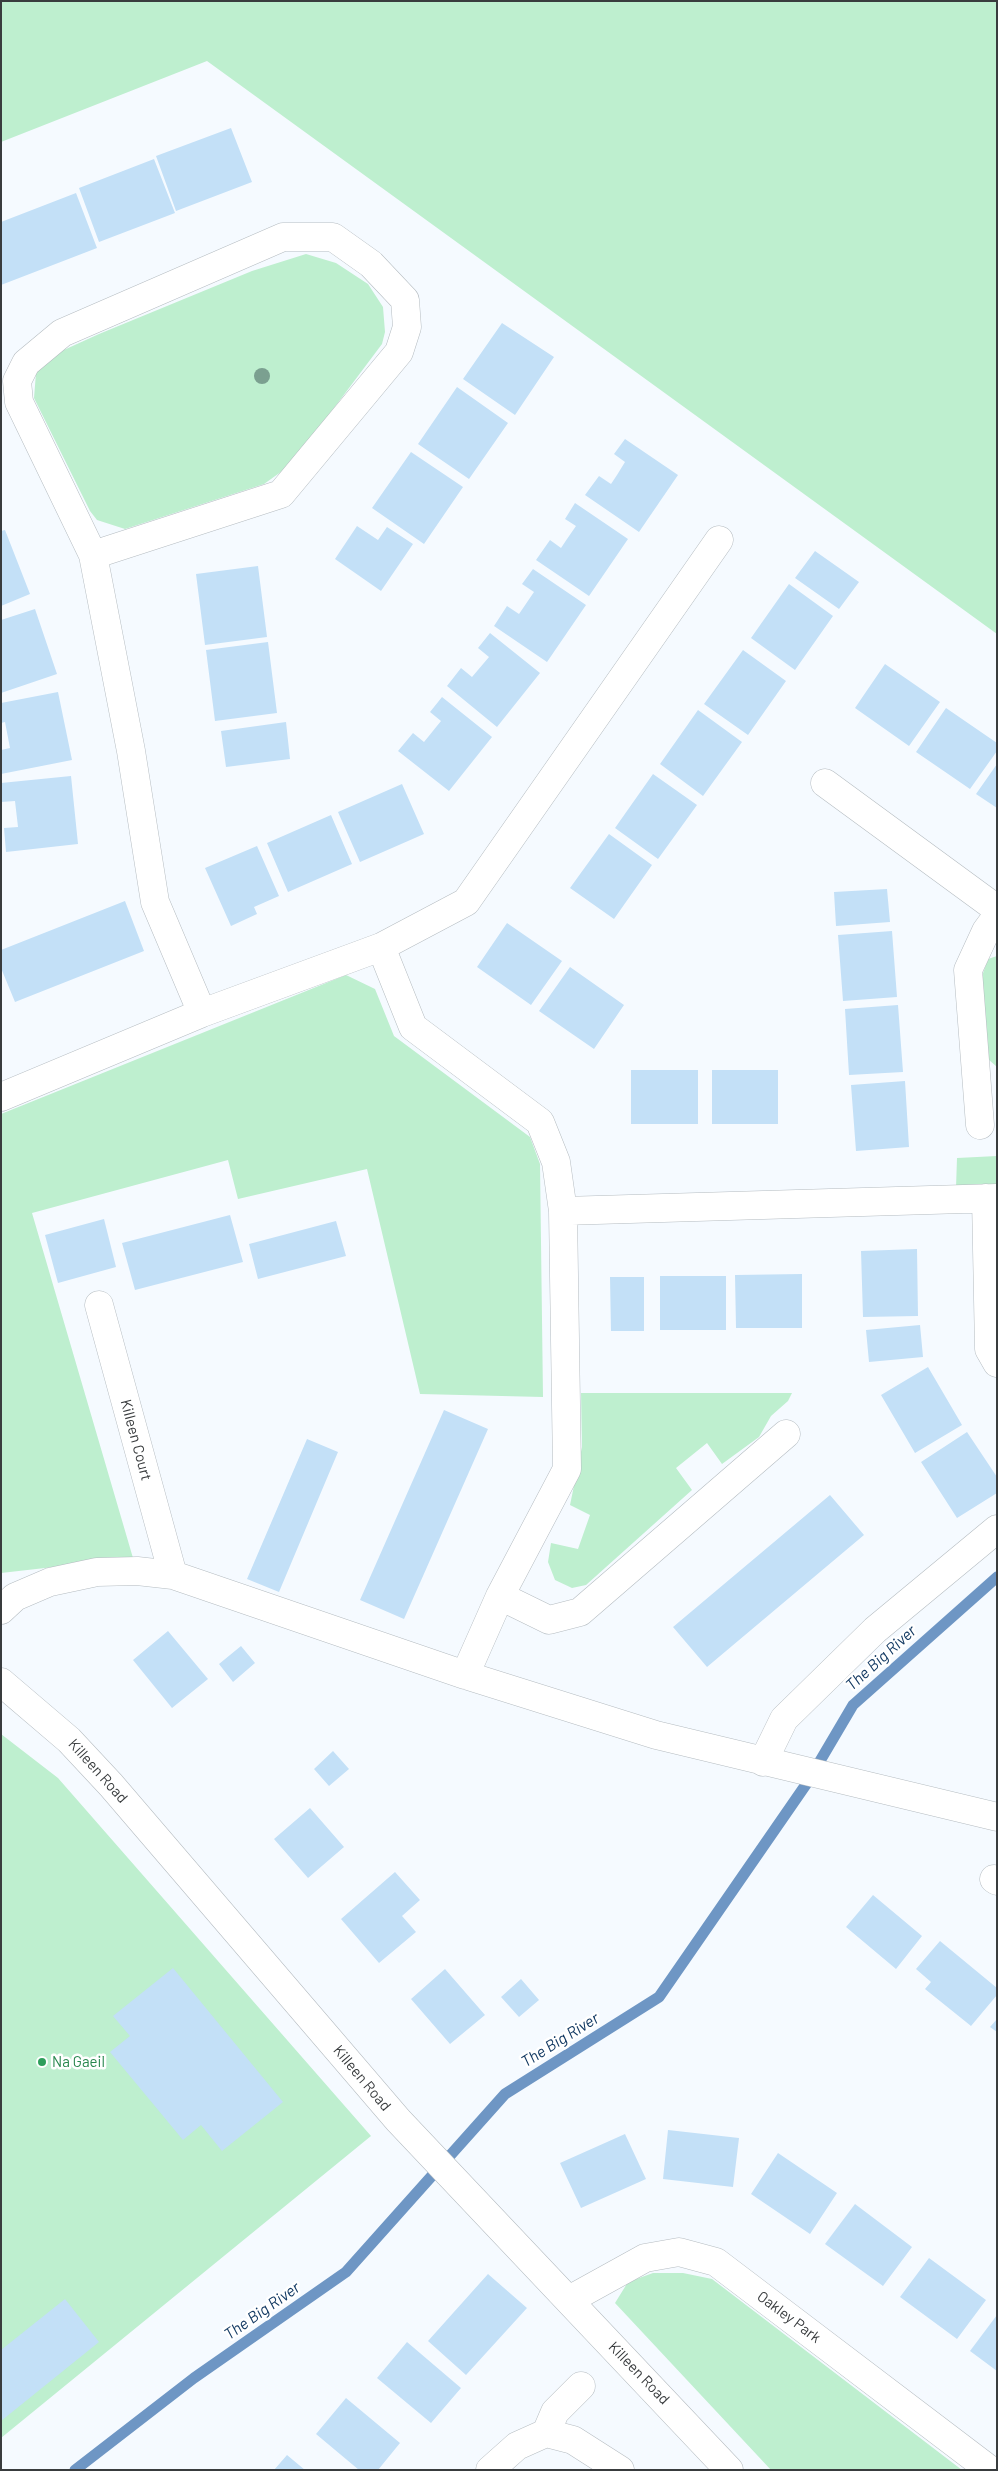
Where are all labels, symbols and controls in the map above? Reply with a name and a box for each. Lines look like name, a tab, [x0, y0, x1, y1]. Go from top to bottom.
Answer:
street label: Killeen Court	[117, 1397, 155, 1483]
water label: The Big River	[842, 1621, 920, 1695]
street label: Killeen Road	[65, 1735, 131, 1807]
water label: The Big River	[518, 2009, 602, 2071]
street label: Killeen Road	[329, 2042, 395, 2114]
place label: Na Gaeil	[52, 2053, 105, 2071]
marker: Na Gaeil	[36, 2056, 48, 2068]
water label: The Big River	[220, 2278, 304, 2344]
street label: Oakley Park	[754, 2287, 824, 2347]
street label: Killeen Road	[605, 2338, 673, 2408]

